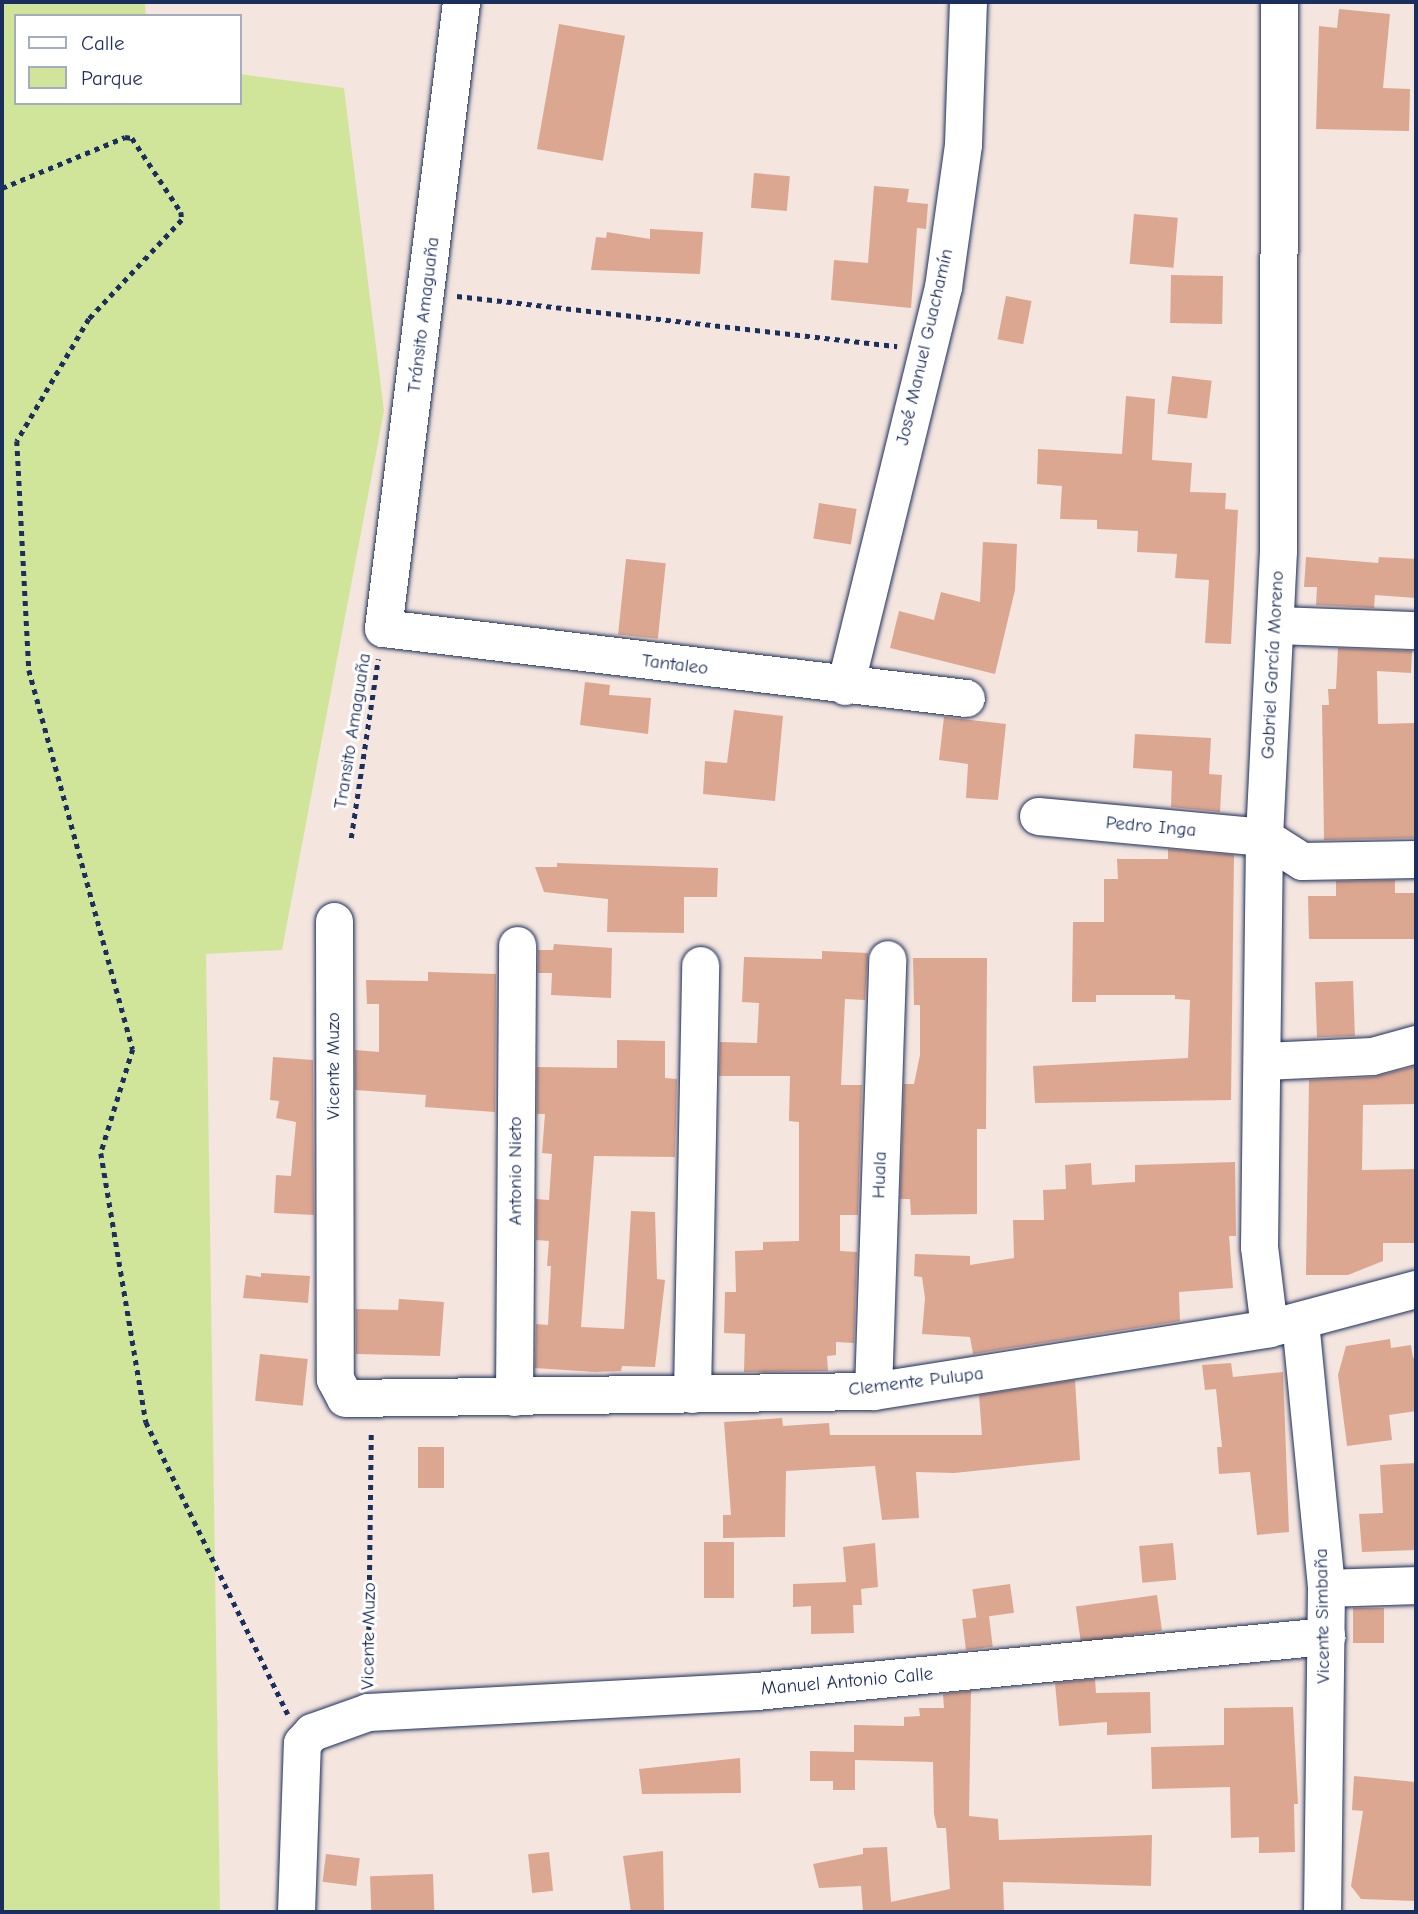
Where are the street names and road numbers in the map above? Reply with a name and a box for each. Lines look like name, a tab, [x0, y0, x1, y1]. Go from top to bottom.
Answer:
street label: Tránsito Amaguaña	[403, 236, 445, 394]
street label: José Manuel Guachamín	[891, 246, 959, 448]
street label: Gabriel García Moreno	[1257, 570, 1289, 760]
street label: Tantaleo	[640, 650, 710, 680]
street label: Transito Amaguaña	[329, 652, 377, 810]
street label: Pedro Inga	[1105, 812, 1197, 842]
street label: Vicente Muzo	[323, 1012, 345, 1120]
street label: Antonio Nieto	[505, 1117, 527, 1225]
street label: Huala	[868, 1151, 892, 1199]
street label: Clemente Pulupa	[847, 1362, 985, 1402]
street label: Vicente Simbaña	[1310, 1548, 1336, 1684]
street label: Vicente Muzo	[357, 1582, 381, 1690]
street label: Manuel Antonio Calle	[760, 1663, 934, 1701]

